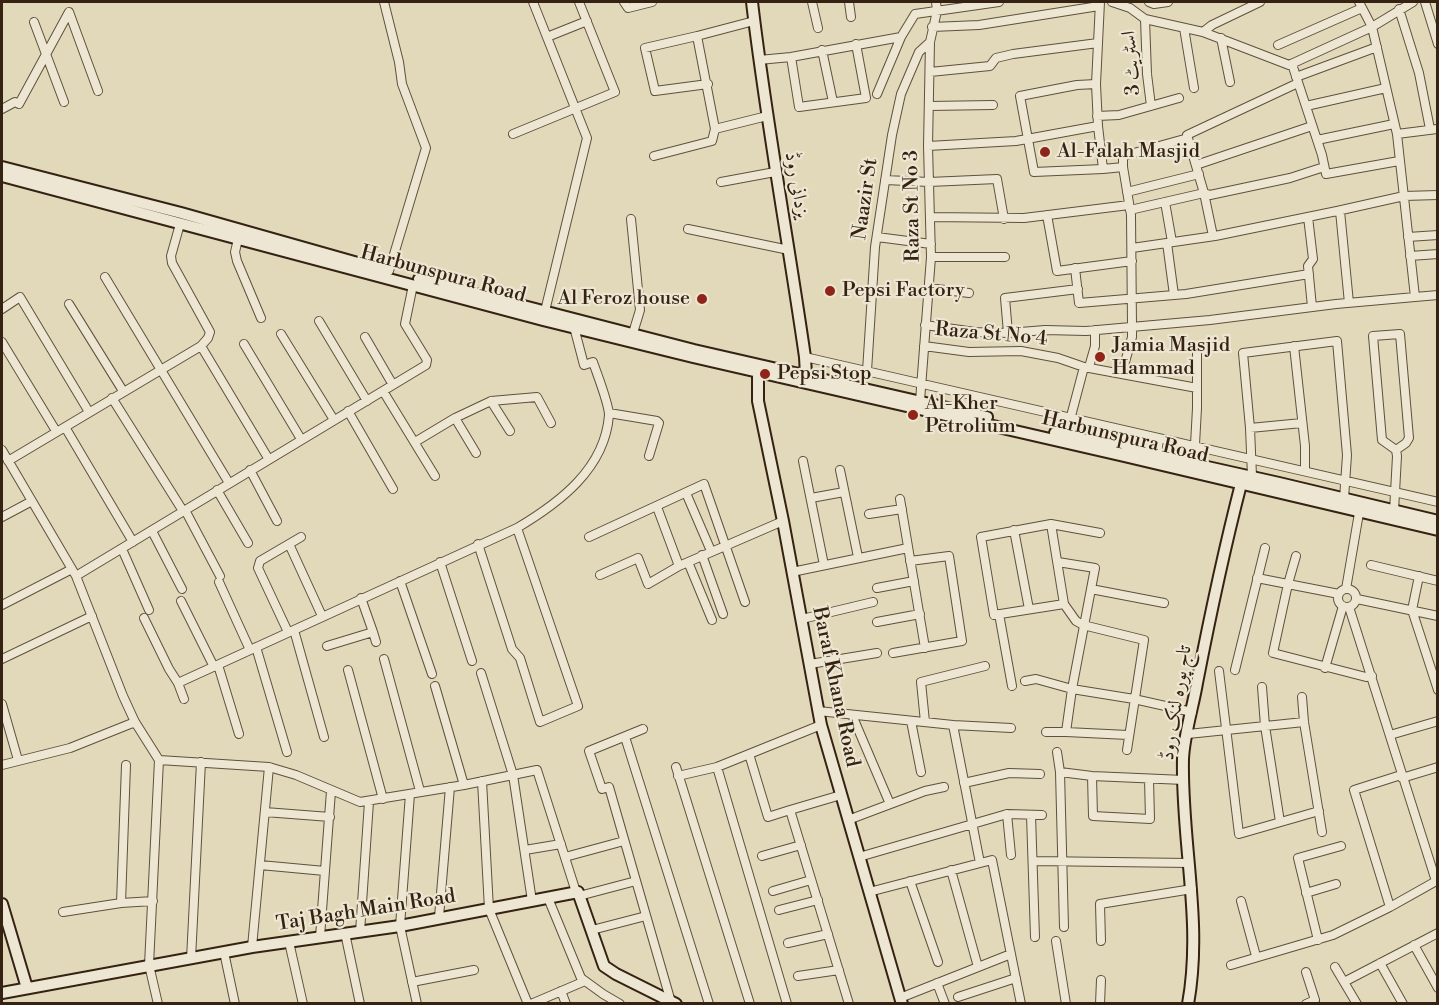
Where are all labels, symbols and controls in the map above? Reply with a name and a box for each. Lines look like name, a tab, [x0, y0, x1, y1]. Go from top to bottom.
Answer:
street label: اسٹریٹ 3	[1118, 30, 1146, 96]
place label: Al-Falah Masjid	[1057, 140, 1200, 164]
marker: Al-Falah Masjid	[1038, 145, 1052, 159]
street label: یزدانی روڈ	[778, 150, 814, 220]
street label: Raza St No 3	[900, 150, 926, 262]
street label: Naazir St	[848, 157, 884, 241]
street label: Harbunspura Road	[358, 241, 528, 309]
place label: Pepsi Factory	[842, 279, 965, 303]
marker: Pepsi Factory	[823, 284, 837, 298]
place label: Al Feroz house	[558, 287, 690, 311]
marker: Al Feroz house	[695, 292, 709, 306]
street label: Raza St No 4	[934, 318, 1048, 352]
place label: Jamia Masjid Hammad	[1112, 334, 1230, 381]
marker: Jamia Masjid Hammad	[1093, 350, 1107, 364]
place label: Pepsi Stop	[777, 362, 872, 386]
marker: Pepsi Stop	[758, 367, 772, 381]
place label: Al-Kher Petrolium	[925, 392, 1016, 439]
street label: Harbunspura Road	[1039, 407, 1211, 469]
marker: Al-Kher Petrolium	[906, 408, 920, 422]
street label: Baraf Khana Road	[806, 605, 864, 769]
street label: تاج پورہ لنک روڈ	[1156, 644, 1198, 762]
street label: Taj Bagh Main Road	[275, 885, 457, 937]

